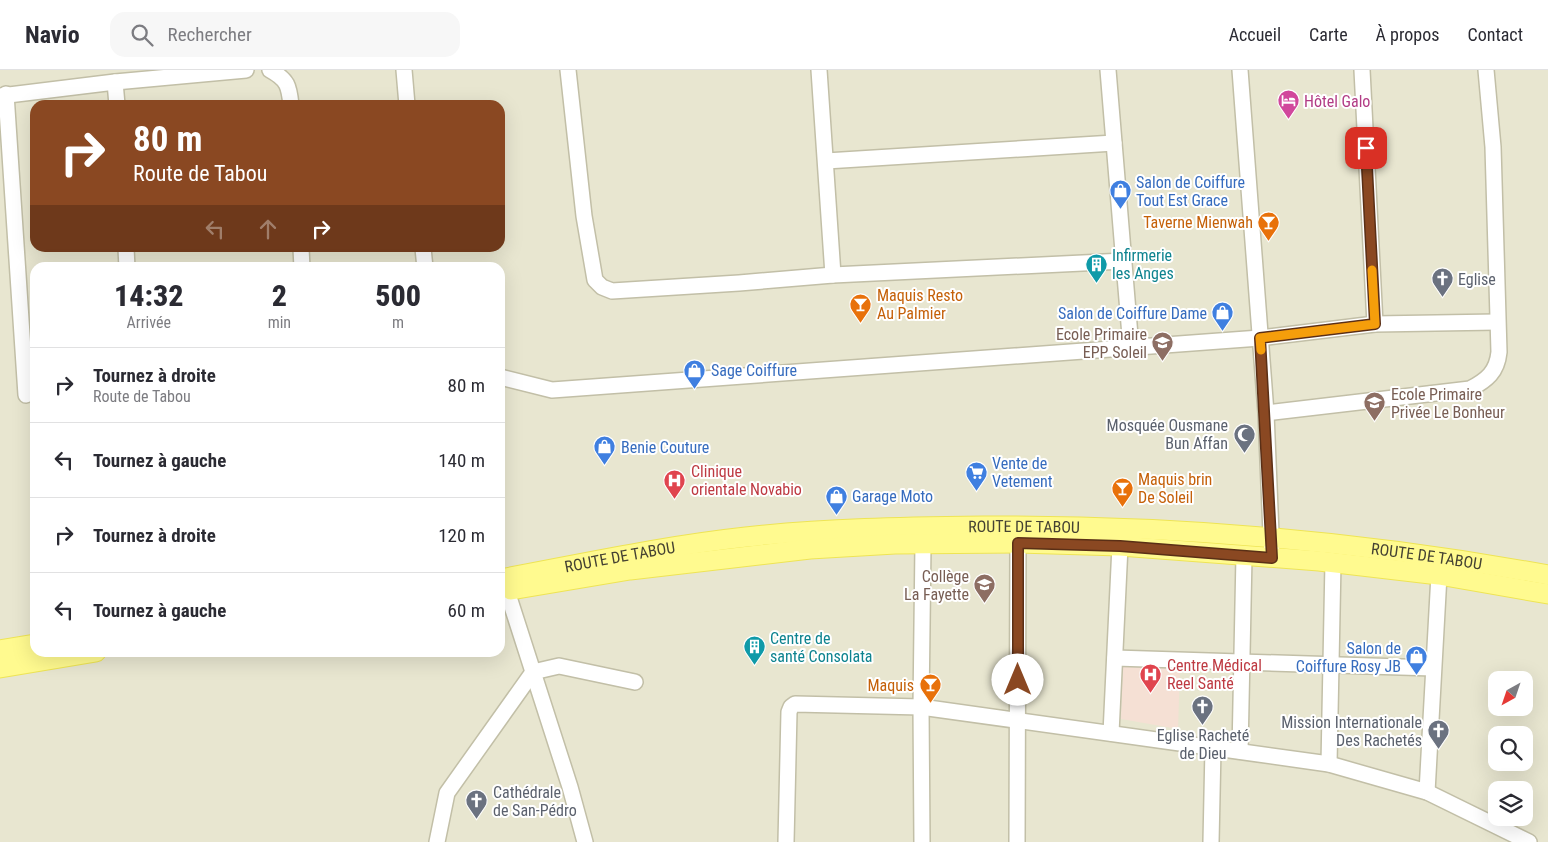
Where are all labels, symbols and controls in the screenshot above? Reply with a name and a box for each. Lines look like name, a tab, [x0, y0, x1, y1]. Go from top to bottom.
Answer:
search box	[110, 12, 460, 57]
text: Navio	[25, 21, 80, 49]
icon: search	[128, 21, 156, 49]
text: Rechercher	[168, 23, 252, 46]
text: Accueil	[1229, 24, 1281, 45]
text: Carte	[1309, 24, 1348, 45]
text: À propos	[1376, 24, 1439, 45]
text: Contact	[1467, 24, 1523, 45]
hotel icon: Hôtel Galo	[1276, 89, 1300, 120]
place label: Hôtel Galo	[1304, 92, 1370, 111]
text: 80 m	[133, 119, 202, 160]
icon: right	[50, 120, 115, 185]
pin	[1345, 127, 1387, 169]
icon: arrive	[1352, 134, 1380, 162]
text: Route de Tabou	[133, 161, 267, 186]
place label: Salon de Coiffure Tout Est Grace	[1136, 173, 1245, 210]
shop icon: Salon de Coiffure Tout Est Grace	[1108, 179, 1132, 210]
bar icon: Taverne Mienwah	[1257, 210, 1281, 241]
place label: Taverne Mienwah	[1143, 213, 1253, 232]
icon: left	[201, 215, 229, 243]
icon: ahead	[254, 215, 282, 243]
icon: right	[307, 215, 335, 243]
place label: Infirmerie les Anges	[1112, 246, 1174, 283]
building icon: Infirmerie les Anges	[1084, 252, 1108, 283]
church icon: Eglise	[1430, 267, 1454, 298]
place label: Eglise	[1458, 270, 1496, 289]
text: 14:32	[114, 278, 184, 313]
text: 2	[272, 278, 287, 313]
text: 500	[375, 278, 421, 313]
place label: Maquis Resto Au Palmier	[877, 286, 963, 323]
bar icon: Maquis Resto Au Palmier	[849, 292, 873, 323]
shop icon: Salon de Coiffure Dame	[1211, 301, 1235, 332]
place label: Salon de Coiffure Dame	[1058, 304, 1207, 323]
text: Arrivée	[127, 313, 171, 332]
text: min	[268, 313, 291, 332]
text: m	[392, 313, 404, 332]
place label: Ecole Primaire EPP Soleil	[1056, 325, 1147, 362]
school or university icon: Ecole Primaire EPP Soleil	[1151, 331, 1175, 362]
shop icon: Sage Coiffure	[683, 358, 707, 389]
place label: Sage Coiffure	[711, 361, 797, 380]
text: Tournez à droite	[93, 364, 216, 387]
icon: right	[50, 371, 78, 399]
text: 80 m	[448, 374, 485, 397]
place label: Ecole Primaire Privée Le Bonheur	[1391, 385, 1505, 422]
text: Route de Tabou	[93, 387, 191, 406]
school or university icon: Ecole Primaire Privée Le Bonheur	[1363, 391, 1387, 422]
place label: Mosquée Ousmane Bun Affan	[1107, 416, 1228, 453]
mosque icon: Mosquée Ousmane Bun Affan	[1232, 422, 1256, 453]
shop icon: Benie Couture	[593, 435, 617, 466]
place label: Benie Couture	[621, 438, 709, 457]
icon: left	[50, 446, 78, 474]
text: Tournez à gauche	[93, 449, 226, 472]
text: 140 m	[438, 449, 485, 472]
place label: Vente de Vetement	[992, 454, 1053, 491]
supermarket icon: Vente de Vetement	[964, 460, 988, 491]
place label: Clinique orientale Novabio	[691, 462, 802, 499]
hospital icon: Clinique orientale Novabio	[663, 468, 687, 499]
place label: Maquis brin De Soleil	[1138, 470, 1212, 507]
bar icon: Maquis brin De Soleil	[1110, 476, 1134, 507]
shop icon: Garage Moto	[824, 484, 848, 515]
place label: Garage Moto	[852, 487, 933, 506]
street label: ROUTE DE TABOU	[968, 516, 1080, 536]
icon: right	[50, 521, 78, 549]
text: Tournez à droite	[93, 524, 216, 547]
text: 120 m	[438, 524, 485, 547]
street label: ROUTE DE TABOU	[563, 537, 676, 576]
street label: ROUTE DE TABOU	[1370, 539, 1483, 573]
place label: Collège La Fayette	[904, 567, 969, 604]
school or university icon: Collège La Fayette	[973, 573, 997, 604]
icon: left	[50, 596, 78, 624]
text: Tournez à gauche	[93, 599, 226, 622]
text: 60 m	[448, 599, 485, 622]
place label: Centre de santé Consolata	[770, 629, 873, 666]
building icon: Centre de santé Consolata	[742, 635, 766, 666]
place label: Salon de Coiffure Rosy JB	[1296, 639, 1401, 676]
shop icon: Salon de Coiffure Rosy JB	[1405, 645, 1429, 676]
position arrow	[991, 653, 1043, 705]
place label: Centre Médical Reel Santé	[1167, 656, 1262, 693]
hospital icon: Centre Médical Reel Santé	[1139, 662, 1163, 693]
north arrow	[1488, 671, 1532, 716]
map controls	[1488, 671, 1533, 826]
bar icon: Maquis	[918, 673, 942, 704]
place label: Maquis	[868, 676, 914, 695]
church icon: Eglise Racheté de Dieu	[1191, 694, 1215, 725]
place label: Mission Internationale Des Rachetés	[1281, 713, 1422, 750]
church icon: Mission Internationale Des Rachetés	[1426, 719, 1450, 750]
place label: Eglise Racheté de Dieu	[1157, 726, 1249, 763]
button: search	[1488, 726, 1533, 771]
button: layers	[1488, 781, 1533, 826]
place label: Cathédrale de San-Pédro	[493, 783, 577, 820]
church icon: Cathédrale de San-Pédro	[465, 789, 489, 820]

